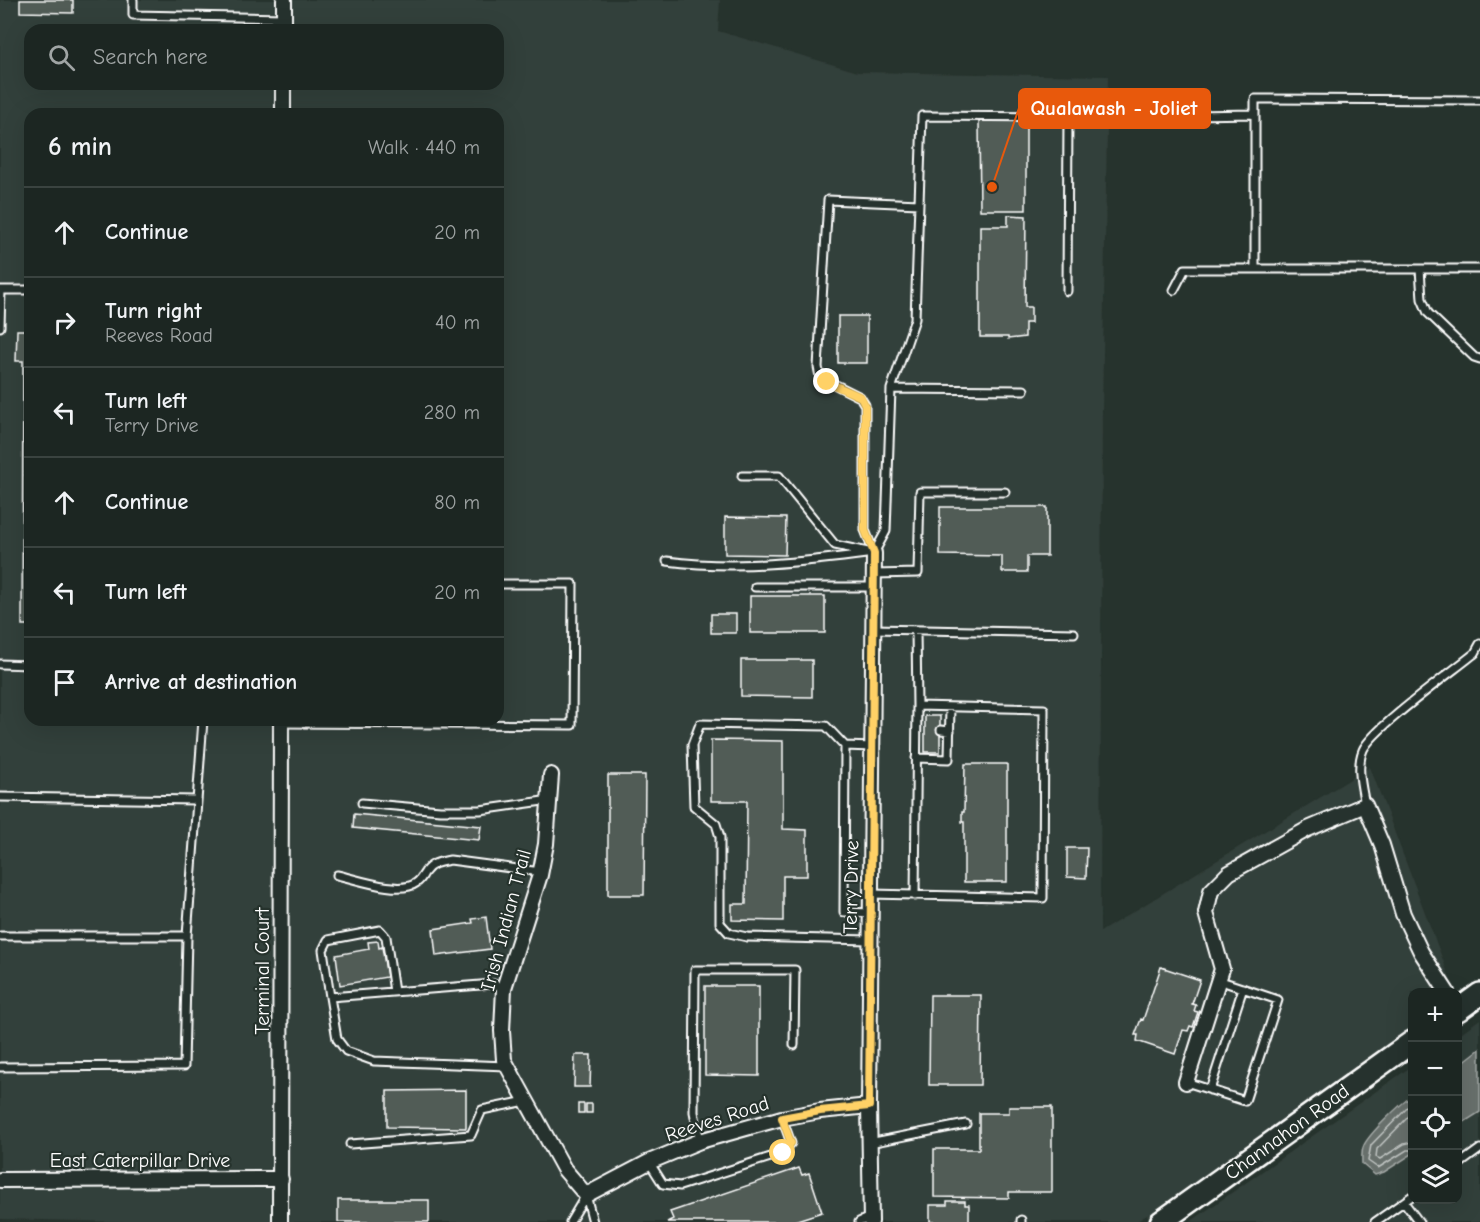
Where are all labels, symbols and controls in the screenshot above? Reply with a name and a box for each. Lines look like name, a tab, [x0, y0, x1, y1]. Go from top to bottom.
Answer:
search box	[24, 24, 504, 90]
icon: search	[45, 41, 78, 74]
text: Search here	[93, 44, 208, 70]
callout: Qualawash - Joliet	[1019, 89, 1210, 128]
text: Qualawash - Joliet	[1030, 96, 1199, 120]
text: 6 min	[48, 132, 112, 162]
text: Walk · 440 m	[368, 136, 480, 159]
icon: ahead	[48, 216, 81, 249]
text: Continue	[105, 219, 188, 245]
text: 20 m	[434, 221, 480, 244]
text: Turn right	[105, 298, 202, 324]
icon: right	[48, 306, 81, 339]
text: 40 m	[435, 311, 480, 334]
text: Reeves Road	[105, 324, 213, 347]
route end	[813, 368, 839, 394]
text: Turn left	[105, 388, 187, 414]
icon: left	[48, 396, 81, 429]
text: 280 m	[424, 401, 480, 424]
text: Terry Drive	[105, 414, 198, 437]
icon: ahead	[48, 486, 81, 519]
text: Continue	[105, 489, 188, 515]
text: 80 m	[434, 491, 480, 514]
icon: left	[48, 576, 81, 609]
text: Turn left	[105, 579, 187, 605]
text: 20 m	[434, 581, 480, 604]
icon: arrive	[48, 666, 81, 699]
text: Arrive at destination	[105, 669, 297, 695]
street label: Terry Drive	[839, 840, 863, 934]
street label: Irish Indian Trail	[476, 847, 536, 993]
street label: Terminal Court	[251, 906, 274, 1035]
map controls	[1408, 988, 1462, 1204]
button: +	[1408, 988, 1462, 1042]
button: −	[1408, 1042, 1462, 1096]
street label: Channahon Road	[1220, 1079, 1354, 1185]
street label: Reeves Road	[662, 1091, 772, 1147]
button: locate	[1408, 1096, 1462, 1150]
route start	[769, 1139, 795, 1165]
street label: East Caterpillar Drive	[50, 1149, 230, 1172]
button: layers	[1408, 1150, 1462, 1204]

